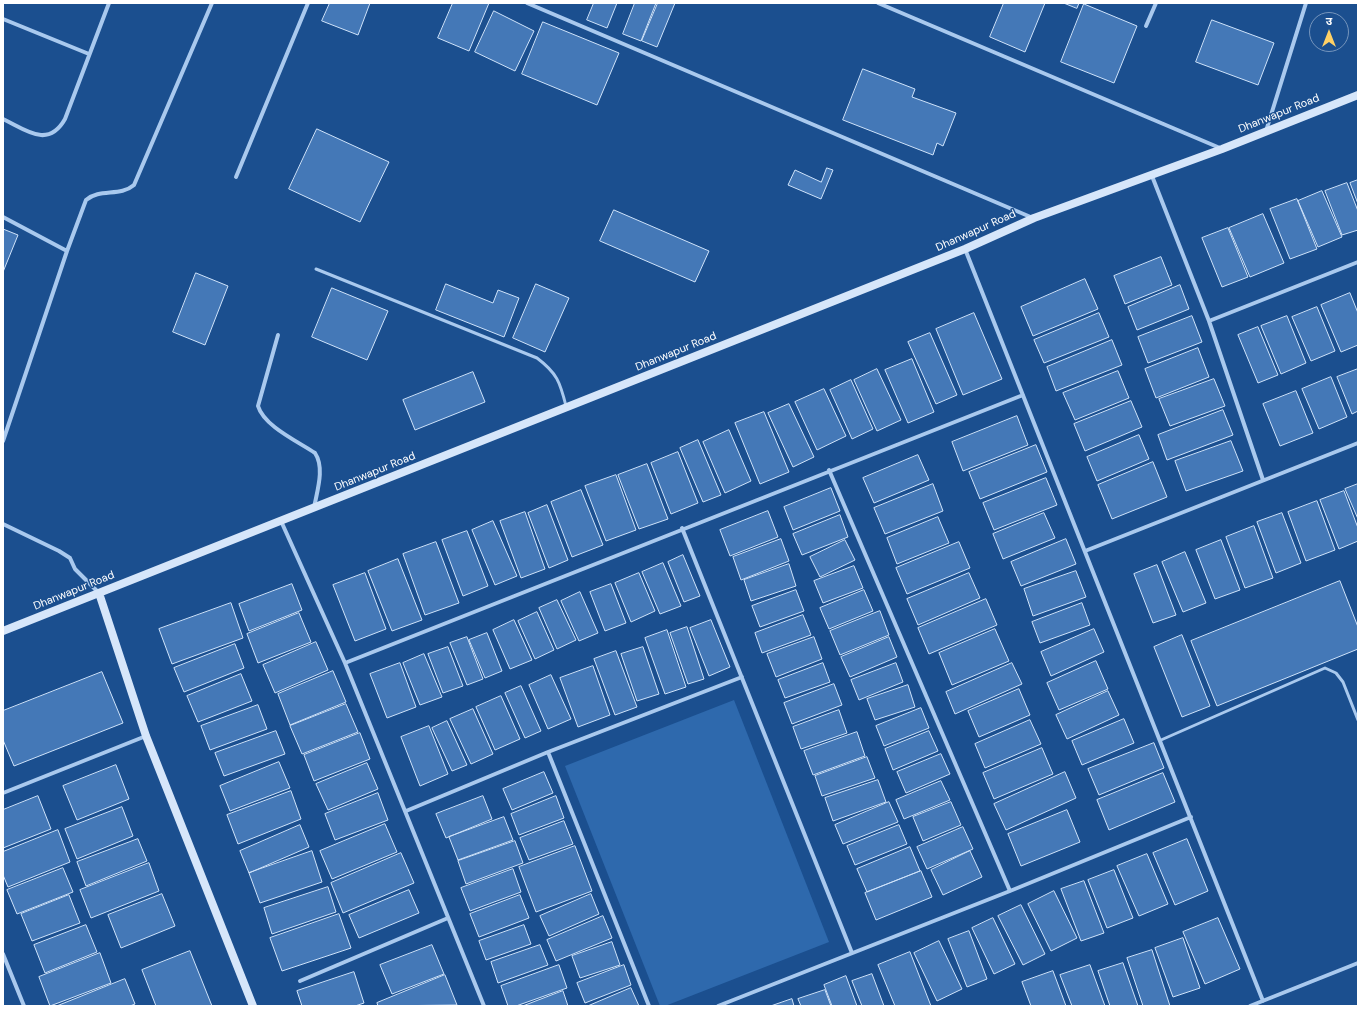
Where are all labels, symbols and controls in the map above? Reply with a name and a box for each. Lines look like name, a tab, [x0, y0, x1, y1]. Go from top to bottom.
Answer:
north arrow	[1309, 12, 1349, 52]
text: उ	[1326, 14, 1332, 28]
street label: Dhanwapur Road	[1237, 92, 1321, 136]
street label: Dhanwapur Road	[934, 207, 1018, 255]
street label: Dhanwapur Road	[634, 330, 718, 374]
street label: Dhanwapur Road	[333, 450, 417, 494]
street label: Dhanwapur Road	[32, 569, 116, 613]

